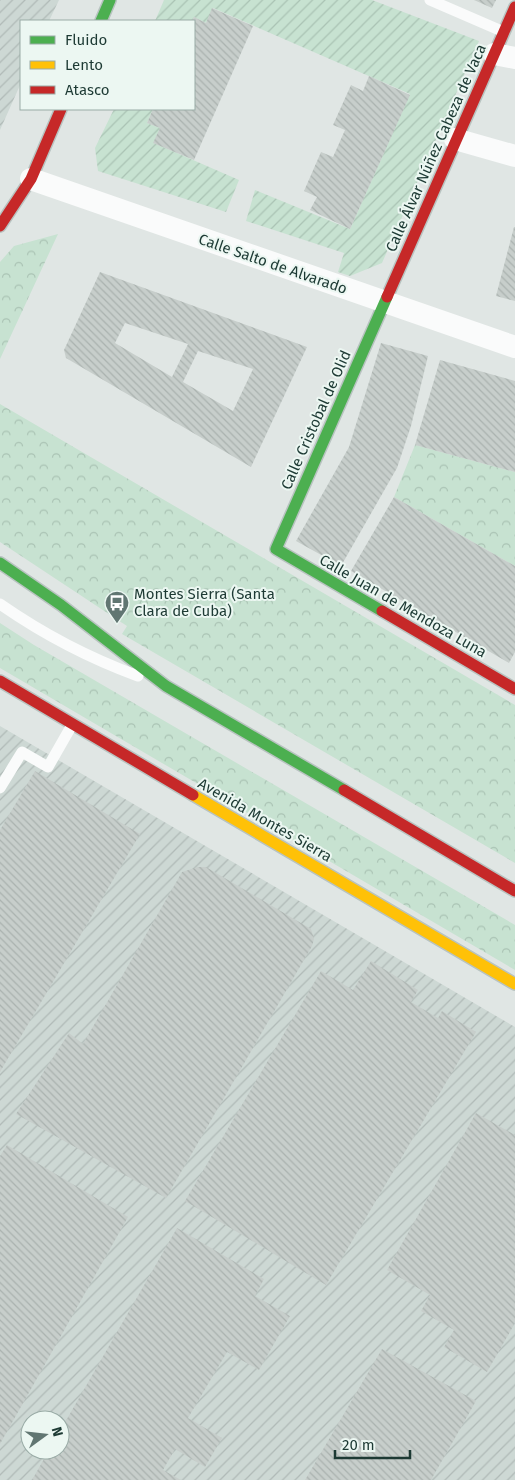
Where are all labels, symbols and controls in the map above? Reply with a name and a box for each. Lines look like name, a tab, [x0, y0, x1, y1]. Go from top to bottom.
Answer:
legend	[20, 20, 195, 110]
text: Fluido	[65, 31, 107, 49]
street label: Calle Álvar Núñez Cabeza de Vaca	[382, 41, 490, 255]
text: Lento	[65, 56, 103, 74]
text: Atasco	[65, 81, 110, 99]
street label: Calle Salto de Alvarado	[196, 230, 350, 298]
street label: Calle Cristobal de Olid	[277, 348, 355, 492]
street label: Calle Juan de Mendoza Luna	[316, 551, 490, 661]
place label: Montes Sierra (Santa Clara de Cuba)	[134, 585, 275, 620]
bus stop icon: Montes Sierra (Santa Clara de Cuba)	[104, 590, 130, 624]
street label: Avenida Montes Sierra	[195, 774, 335, 866]
north arrow	[20, 1410, 70, 1460]
text: N	[48, 1425, 66, 1438]
scale bar	[335, 1428, 410, 1460]
text: 20 m	[342, 1436, 375, 1454]

